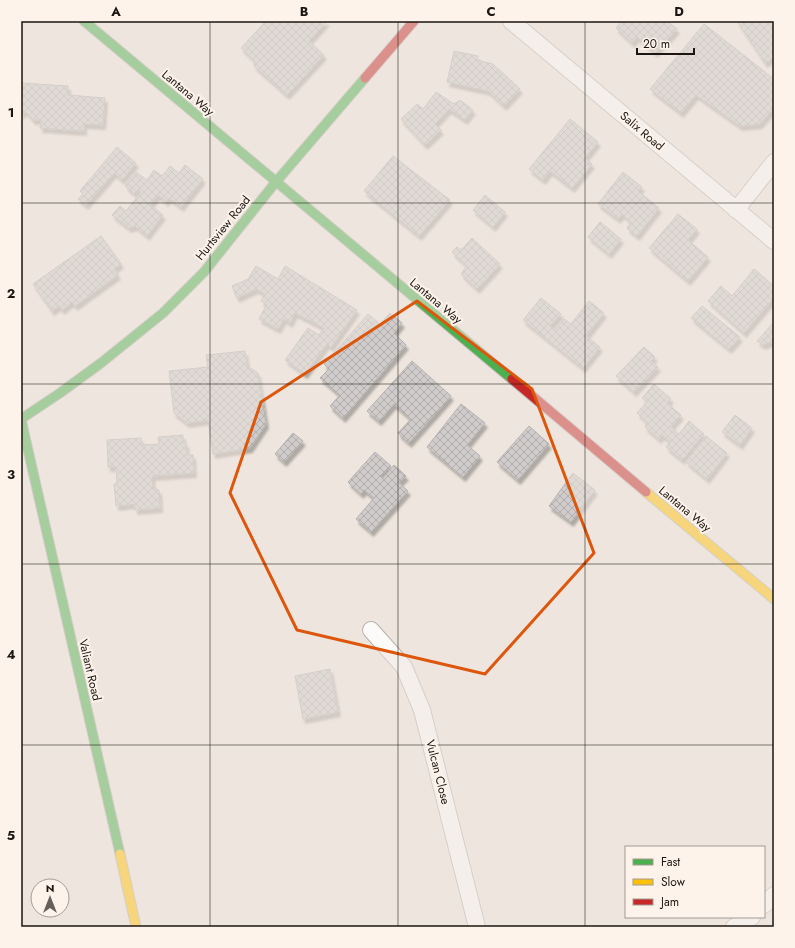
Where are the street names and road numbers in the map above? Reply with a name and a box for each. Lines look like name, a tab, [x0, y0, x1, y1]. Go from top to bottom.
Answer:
street label: Lantana Way	[158, 66, 219, 121]
street label: Salix Road	[616, 107, 668, 155]
street label: Hurtsview Road	[191, 192, 255, 264]
street label: Lantana Way	[406, 274, 467, 329]
street label: Lantana Way	[655, 482, 716, 537]
street label: Valiant Road	[74, 637, 106, 703]
street label: Vulcan Close	[421, 738, 455, 806]

